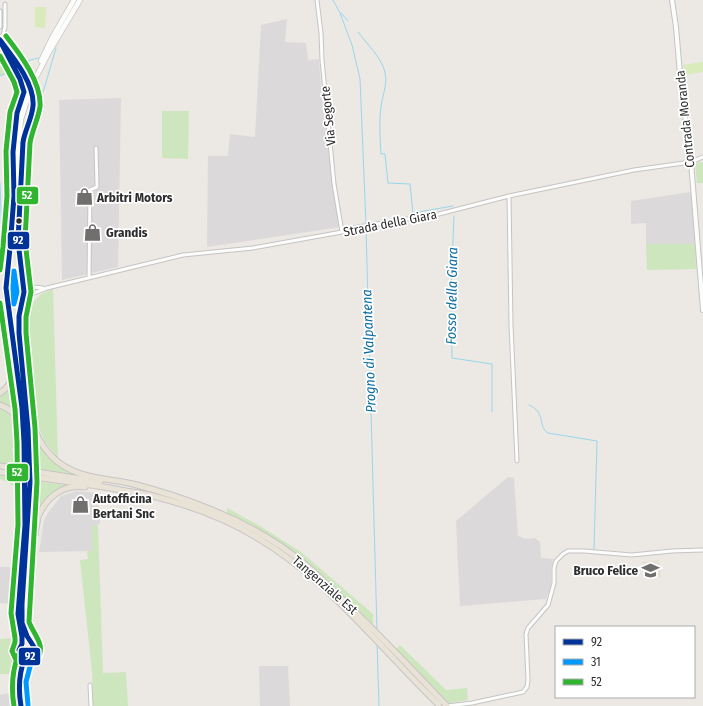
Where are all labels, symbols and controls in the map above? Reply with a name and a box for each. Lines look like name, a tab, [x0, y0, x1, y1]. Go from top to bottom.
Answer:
street label: Contrada Moranda	[672, 70, 698, 168]
street label: Via Segorte	[317, 85, 339, 147]
line badge: 52	[16, 186, 39, 205]
shop icon: Arbitri Motors	[74, 187, 94, 207]
text: 52	[22, 189, 32, 202]
place label: Arbitri Motors	[96, 190, 173, 205]
street label: Strada della Giara	[342, 207, 438, 239]
unlabelled marker	[14, 216, 24, 226]
shop icon: Grandis	[83, 222, 103, 242]
place label: Grandis	[106, 225, 148, 240]
line badge: 92	[7, 231, 30, 250]
text: 92	[13, 234, 23, 247]
water label: Fosso della Giara	[443, 247, 461, 345]
water label: Progno di Valpantena	[358, 289, 380, 413]
line badge: 52	[6, 463, 29, 482]
text: 52	[12, 466, 22, 479]
place label: Autofficina Bertani Snc	[92, 491, 155, 521]
shop icon: Autofficina Bertani Snc	[70, 495, 90, 515]
street label: Tangenziale Est	[289, 553, 361, 618]
school or university icon: Bruco Felice	[641, 560, 661, 580]
place label: Bruco Felice	[573, 563, 638, 578]
legend	[555, 626, 695, 698]
text: 92	[591, 635, 602, 649]
line badge: 92	[18, 647, 41, 666]
text: 92	[25, 650, 35, 663]
text: 31	[591, 655, 601, 669]
text: 52	[591, 675, 602, 689]

